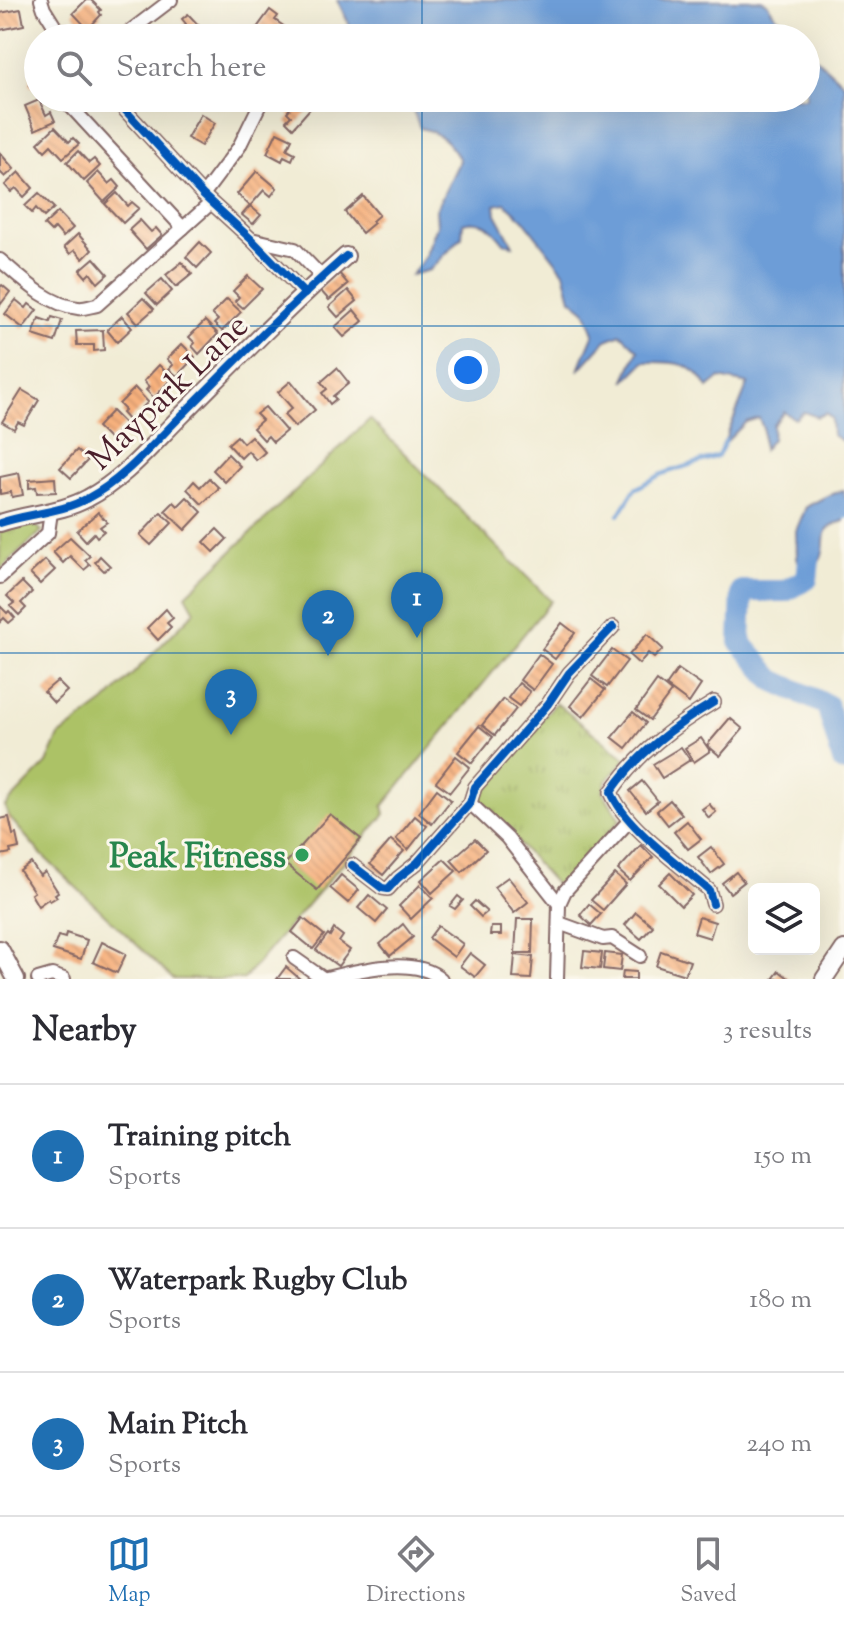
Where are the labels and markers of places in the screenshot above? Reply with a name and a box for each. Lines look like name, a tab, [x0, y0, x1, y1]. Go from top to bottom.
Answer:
pin: 1	[391, 572, 443, 638]
pin: 2	[302, 590, 354, 656]
pin: 3	[205, 669, 257, 735]
place label: Peak Fitness	[109, 834, 286, 883]
marker: Peak Fitness	[293, 846, 311, 864]

